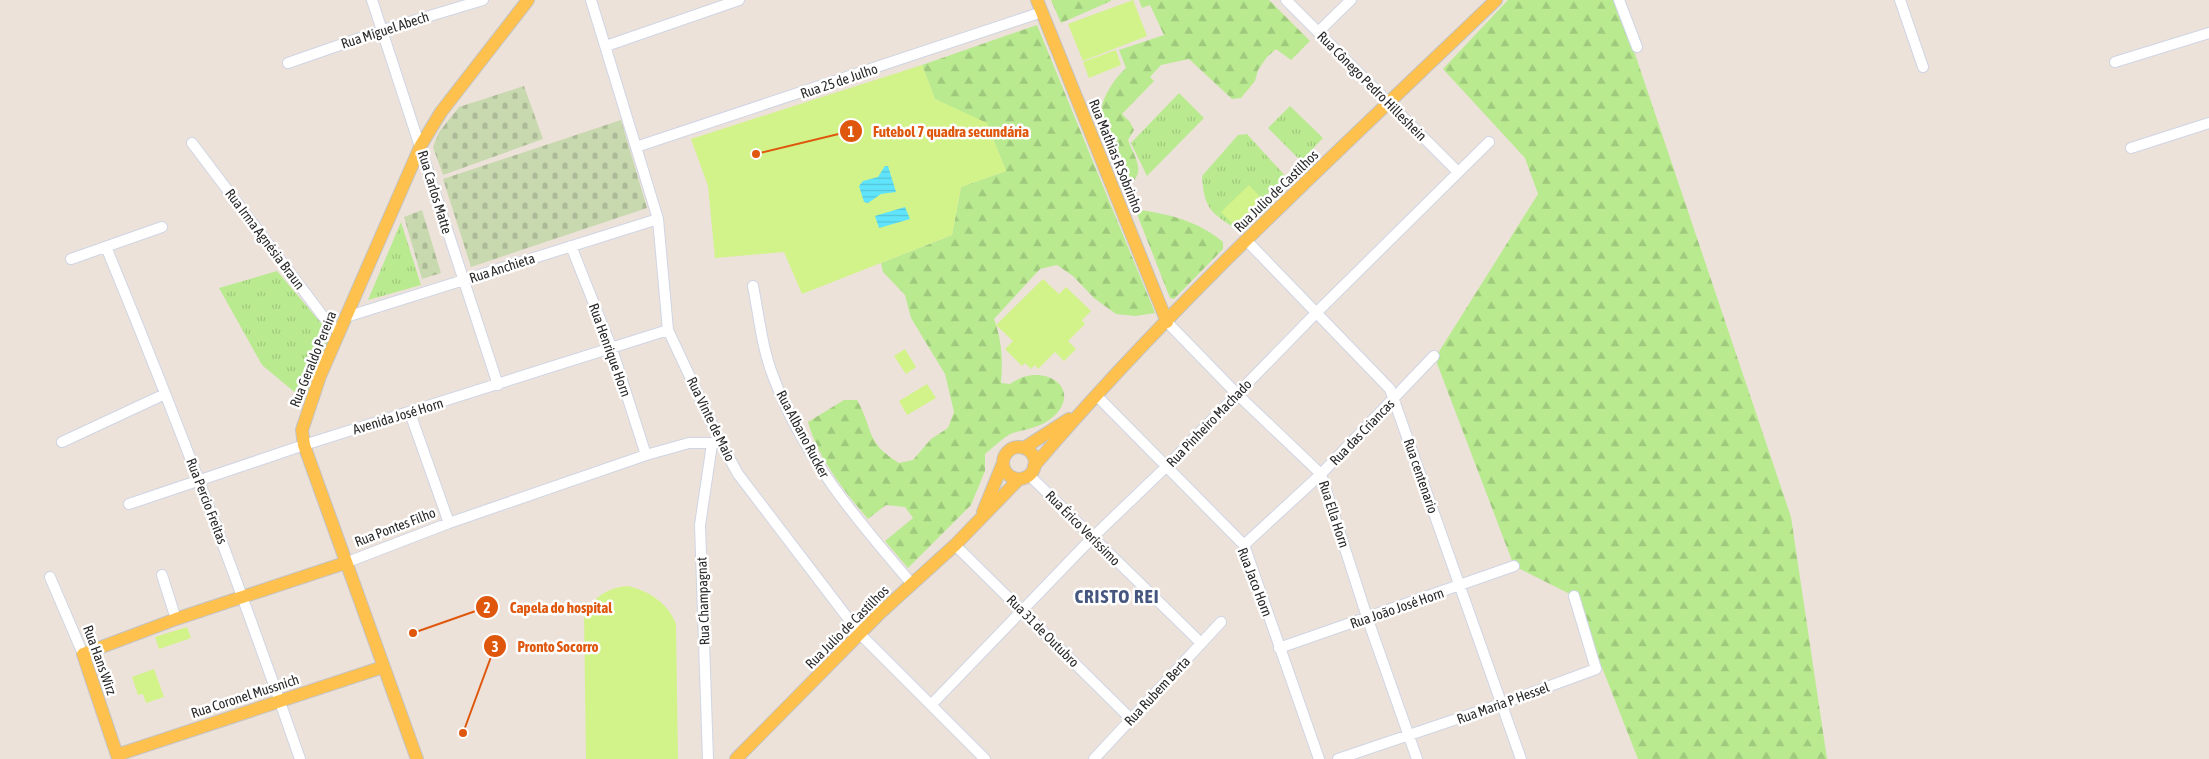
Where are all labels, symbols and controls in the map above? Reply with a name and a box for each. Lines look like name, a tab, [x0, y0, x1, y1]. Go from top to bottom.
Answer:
street label: Rua Miguel Abech	[339, 8, 431, 52]
street label: Rua Cônego Pedro Hilleshein	[1314, 28, 1430, 144]
street label: Rua 25 de Julho	[798, 60, 880, 102]
street label: Rua Mathias R Sobrinho	[1086, 97, 1146, 215]
callout: Futebol 7 quadra secundária	[838, 116, 1039, 146]
text: 1	[847, 123, 855, 140]
text: Futebol 7 quadra secundária	[873, 123, 1029, 140]
street label: Rua Julio de Castilhos	[1231, 147, 1321, 235]
street label: Rua Carlos Matte	[415, 148, 455, 236]
street label: Rua Irma Agnésia Braun	[222, 186, 308, 292]
street label: Rua Anchieta	[467, 250, 537, 286]
street label: Rua Henrique Horn	[586, 301, 634, 399]
street label: Rua Geraldo Pereira	[286, 309, 340, 409]
street label: Rua Vinte de Maio	[684, 374, 738, 464]
street label: Rua Pinheiro Machado	[1163, 376, 1255, 470]
street label: Rua Albano Rucker	[773, 388, 833, 481]
street label: Avenida José Horn	[351, 395, 445, 437]
street label: Rua das Criancas	[1326, 396, 1398, 468]
street label: Rua centenario	[1401, 437, 1441, 515]
street label: Rua Percio Freitas	[183, 456, 231, 546]
street label: Rua Ella Horn	[1316, 478, 1352, 550]
street label: Rua Érico Veríssimo	[1042, 487, 1124, 569]
street label: Rua Pontes Filho	[352, 504, 438, 550]
street label: Rua Jaco Horn	[1235, 545, 1275, 619]
street label: Rua Champagnat	[693, 557, 713, 645]
street label: Rua Julio de Castilhos	[802, 582, 892, 672]
street label: Rua João José Horn	[1348, 584, 1446, 632]
district label: CRISTO REI	[1075, 585, 1159, 607]
callout: Capela do hospital	[475, 592, 622, 622]
street label: Rua 31 de Outubro	[1004, 592, 1082, 670]
text: 2	[483, 599, 491, 616]
text: Capela do hospital	[510, 599, 613, 616]
street label: Rua Hans Wirz	[80, 623, 120, 697]
callout: Pronto Socorro	[483, 631, 609, 661]
text: 3	[491, 638, 499, 655]
text: Pronto Socorro	[517, 638, 599, 655]
street label: Rua Rubem Berta	[1121, 653, 1193, 729]
street label: Rua Coronel Mussnich	[189, 671, 301, 721]
street label: Rua Maria P Hessel	[1455, 679, 1552, 727]

